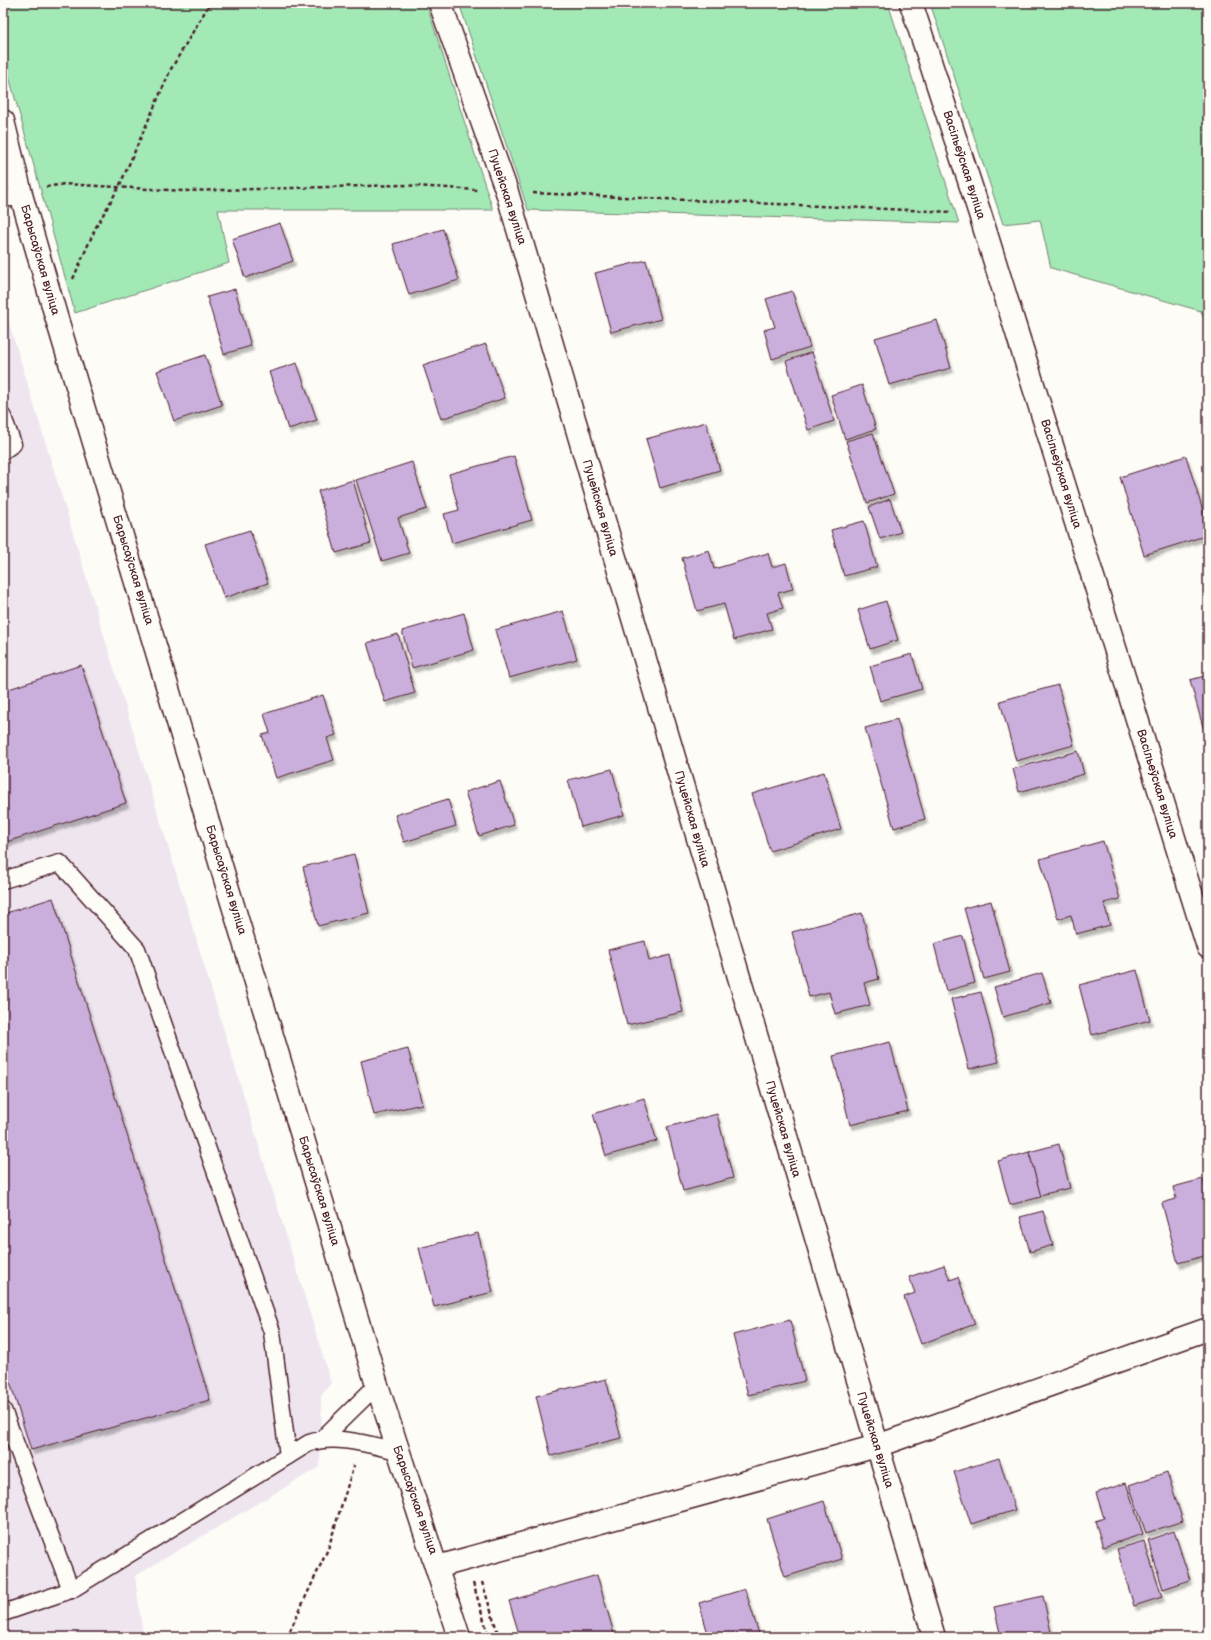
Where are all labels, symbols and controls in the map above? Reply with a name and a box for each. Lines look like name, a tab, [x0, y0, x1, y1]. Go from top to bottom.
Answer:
street label: Васільеўская вуліца	[939, 109, 989, 221]
street label: Пуцейская вуліца	[484, 147, 530, 247]
street label: Барысаўская вуліца	[17, 203, 63, 317]
street label: Васільеўская вуліца	[1037, 418, 1085, 530]
street label: Пуцейская вуліца	[579, 458, 621, 558]
street label: Барысаўская вуліца	[109, 513, 157, 627]
street label: Васільеўская вуліца	[1133, 728, 1181, 840]
street label: Пуцейская вуліца	[671, 769, 713, 869]
street label: Барысаўская вуліца	[202, 823, 250, 937]
street label: Пуцейская вуліца	[762, 1079, 804, 1179]
street label: Барысаўская вуліца	[295, 1134, 343, 1248]
street label: Пуцейская вуліца	[853, 1390, 897, 1490]
street label: Барысаўская вуліца	[389, 1444, 441, 1556]

